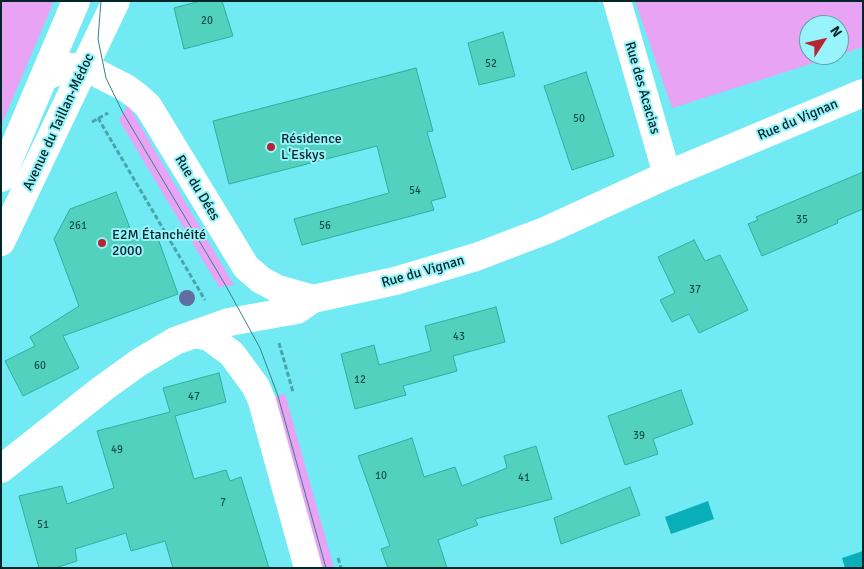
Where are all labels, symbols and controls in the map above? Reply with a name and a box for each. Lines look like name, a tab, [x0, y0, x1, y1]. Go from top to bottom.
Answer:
house number: 20	[201, 14, 213, 28]
north arrow	[799, 15, 849, 65]
text: N	[826, 23, 846, 41]
street label: Rue des Acacias	[621, 40, 663, 136]
street label: Avenue du Taillan-Médoc	[20, 51, 98, 193]
house number: 52	[485, 57, 497, 71]
street label: Rue du Vignan	[755, 96, 841, 144]
house number: 50	[573, 112, 585, 126]
place label: Résidence L'Eskys	[281, 131, 342, 164]
marker: Résidence L'Eskys	[265, 141, 277, 153]
street label: Rue du Dées	[171, 152, 223, 224]
house number: 54	[409, 184, 421, 198]
house number: 35	[796, 213, 808, 227]
house number: 261	[69, 219, 87, 233]
house number: 56	[319, 219, 331, 233]
place label: E2M Étanchéité 2000	[112, 227, 206, 260]
marker: E2M Étanchéité 2000	[96, 237, 108, 249]
street label: Rue du Vignan	[380, 252, 466, 292]
house number: 37	[689, 283, 701, 297]
house number: 43	[453, 330, 465, 344]
house number: 60	[34, 359, 46, 373]
house number: 12	[354, 373, 366, 387]
house number: 47	[188, 390, 200, 404]
house number: 39	[633, 429, 645, 443]
house number: 49	[111, 443, 123, 457]
house number: 10	[375, 469, 387, 483]
house number: 41	[518, 471, 530, 485]
house number: 7	[220, 496, 226, 510]
house number: 51	[37, 518, 49, 532]

